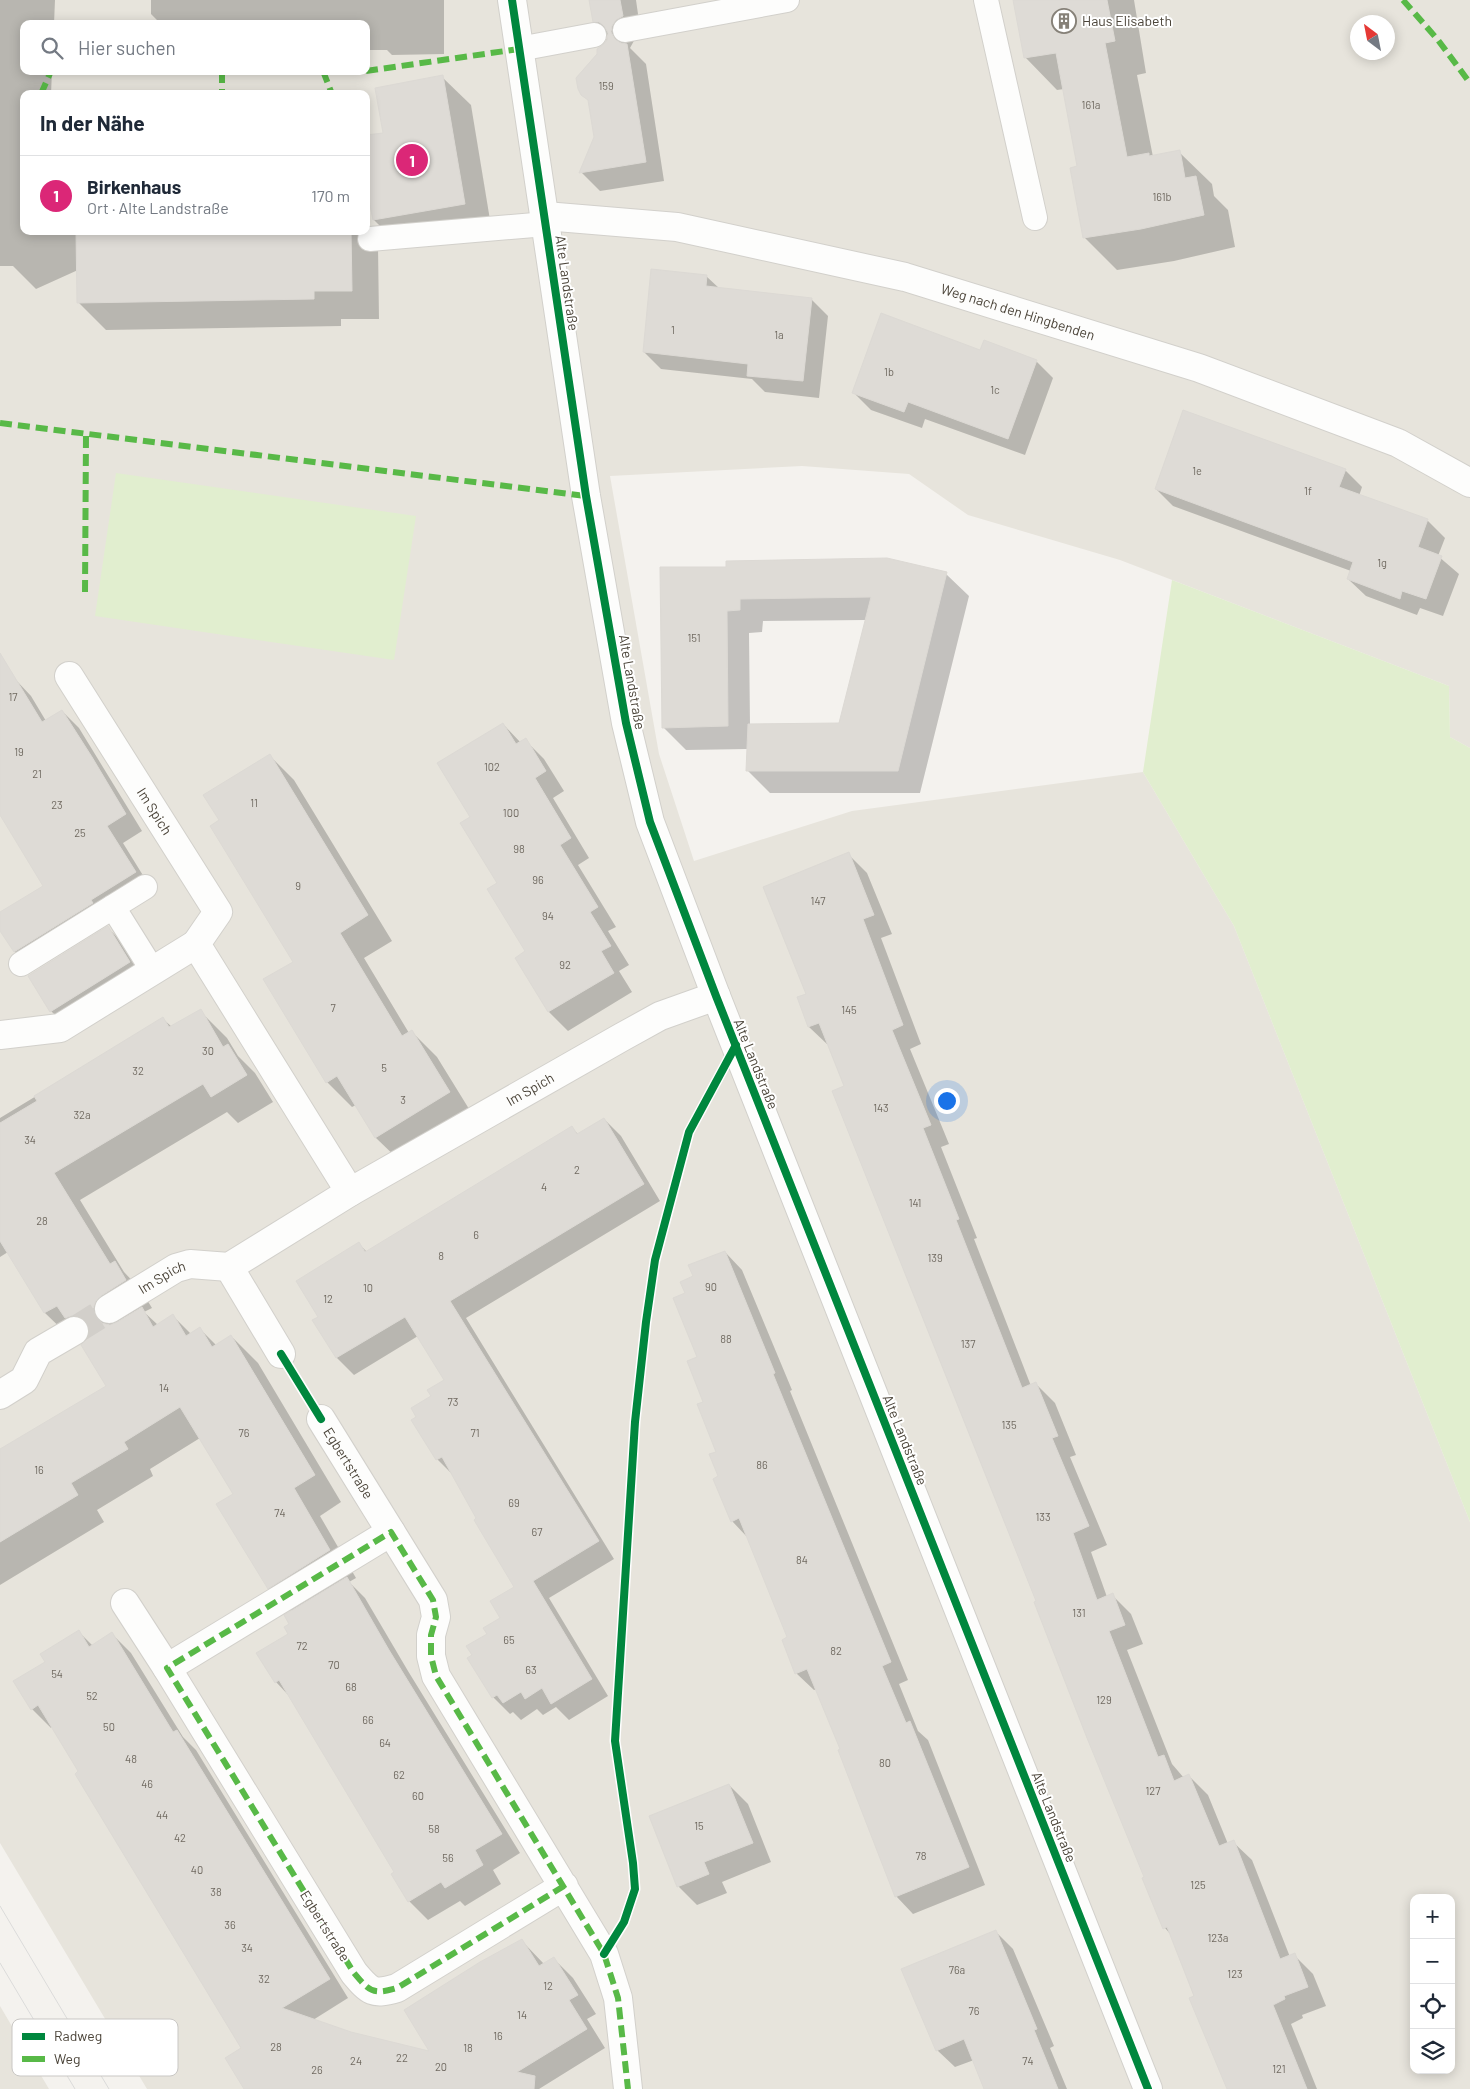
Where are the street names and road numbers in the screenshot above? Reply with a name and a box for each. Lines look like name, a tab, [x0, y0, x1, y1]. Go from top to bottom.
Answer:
street label: Alte Landstraße	[552, 234, 583, 332]
street label: Weg nach den Hingbenden	[939, 280, 1097, 343]
street label: Alte Landstraße	[616, 633, 649, 731]
street label: Im Spich	[134, 784, 176, 838]
street label: Alte Landstraße	[731, 1016, 782, 1112]
street label: Im Spich	[503, 1069, 557, 1109]
street label: Im Spich	[135, 1257, 187, 1297]
street label: Alte Landstraße	[880, 1392, 931, 1488]
street label: Egbertstraße	[320, 1424, 377, 1502]
street label: Alte Landstraße	[1029, 1769, 1080, 1865]
street label: Egbertstraße	[297, 1887, 354, 1964]

